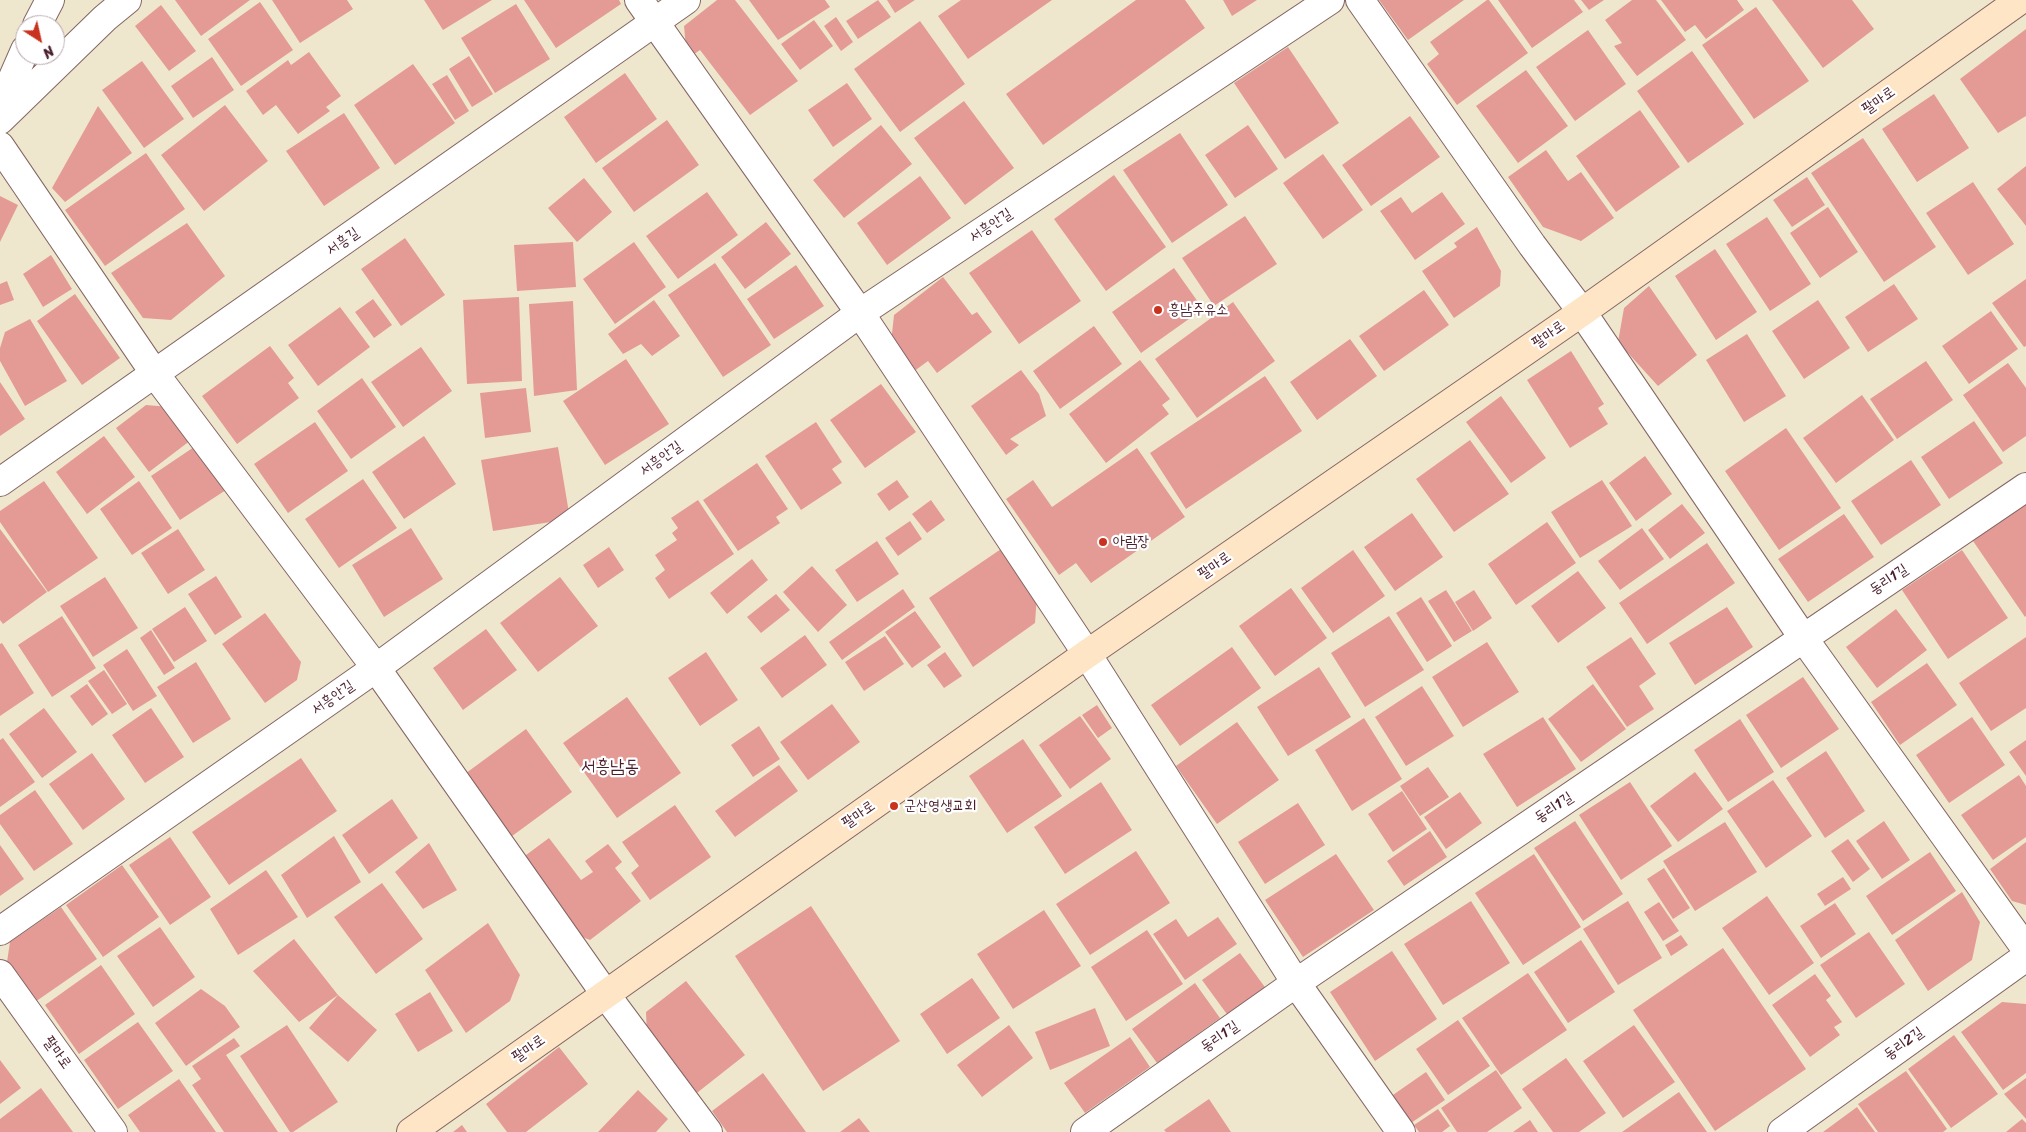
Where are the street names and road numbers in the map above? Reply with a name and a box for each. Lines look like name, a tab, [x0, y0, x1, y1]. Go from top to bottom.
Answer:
street label: 팔마로	[1859, 83, 1899, 119]
street label: 서흥안길	[966, 205, 1016, 247]
street label: 서흥길	[323, 224, 363, 260]
street label: 팔마로	[1529, 317, 1569, 353]
street label: 서흥안길	[636, 438, 686, 480]
street label: 팔마로	[1195, 548, 1235, 584]
street label: 동리1길	[1866, 561, 1912, 599]
street label: 서흥안길	[308, 677, 358, 719]
street label: 동리1길	[1531, 789, 1577, 827]
street label: 팔마로	[839, 797, 879, 833]
street label: 동리1길	[1197, 1017, 1243, 1057]
street label: 동리2길	[1881, 1024, 1927, 1064]
street label: 팔마로	[509, 1031, 549, 1067]
street label: 팔마로	[39, 1033, 75, 1073]

